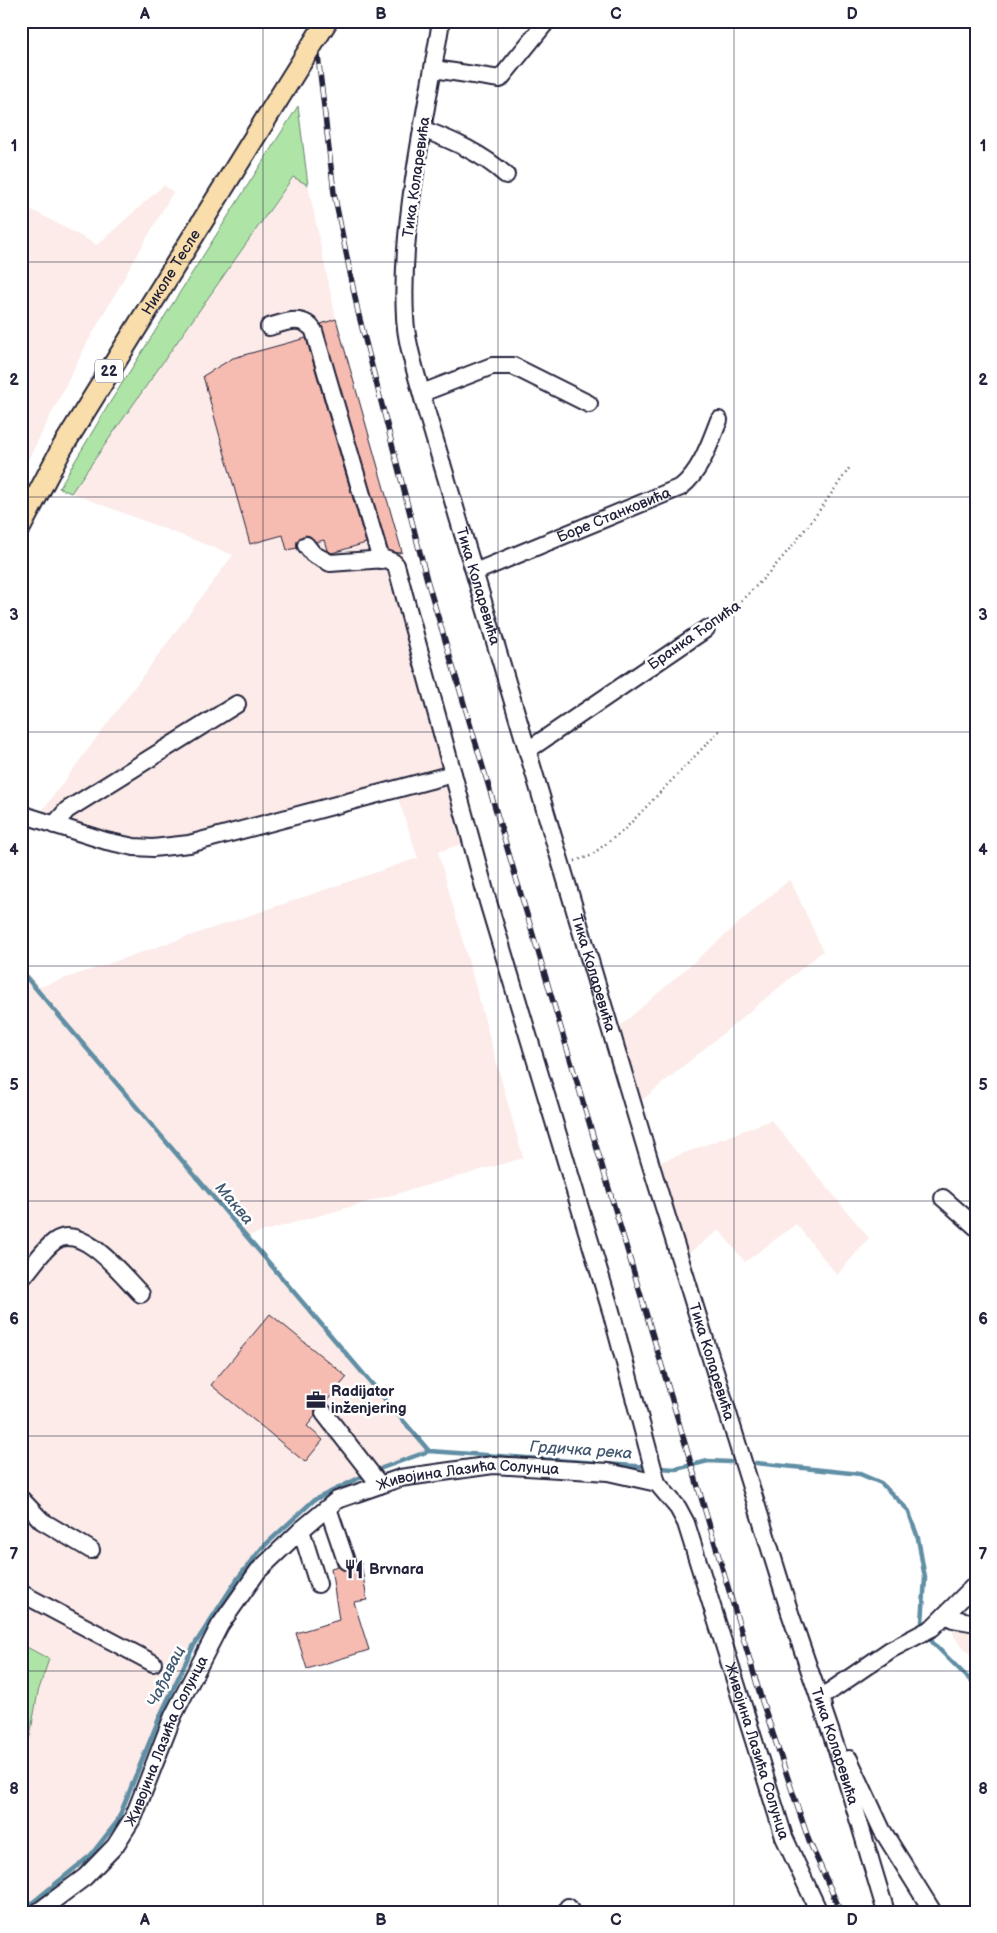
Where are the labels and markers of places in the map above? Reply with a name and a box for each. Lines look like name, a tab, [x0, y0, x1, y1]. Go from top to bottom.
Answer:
place label: Radijator inženjering	[331, 1382, 407, 1418]
office icon: Radijator inženjering	[305, 1389, 327, 1411]
restaurant icon: Brvnara	[343, 1558, 365, 1580]
place label: Brvnara	[369, 1560, 424, 1579]

